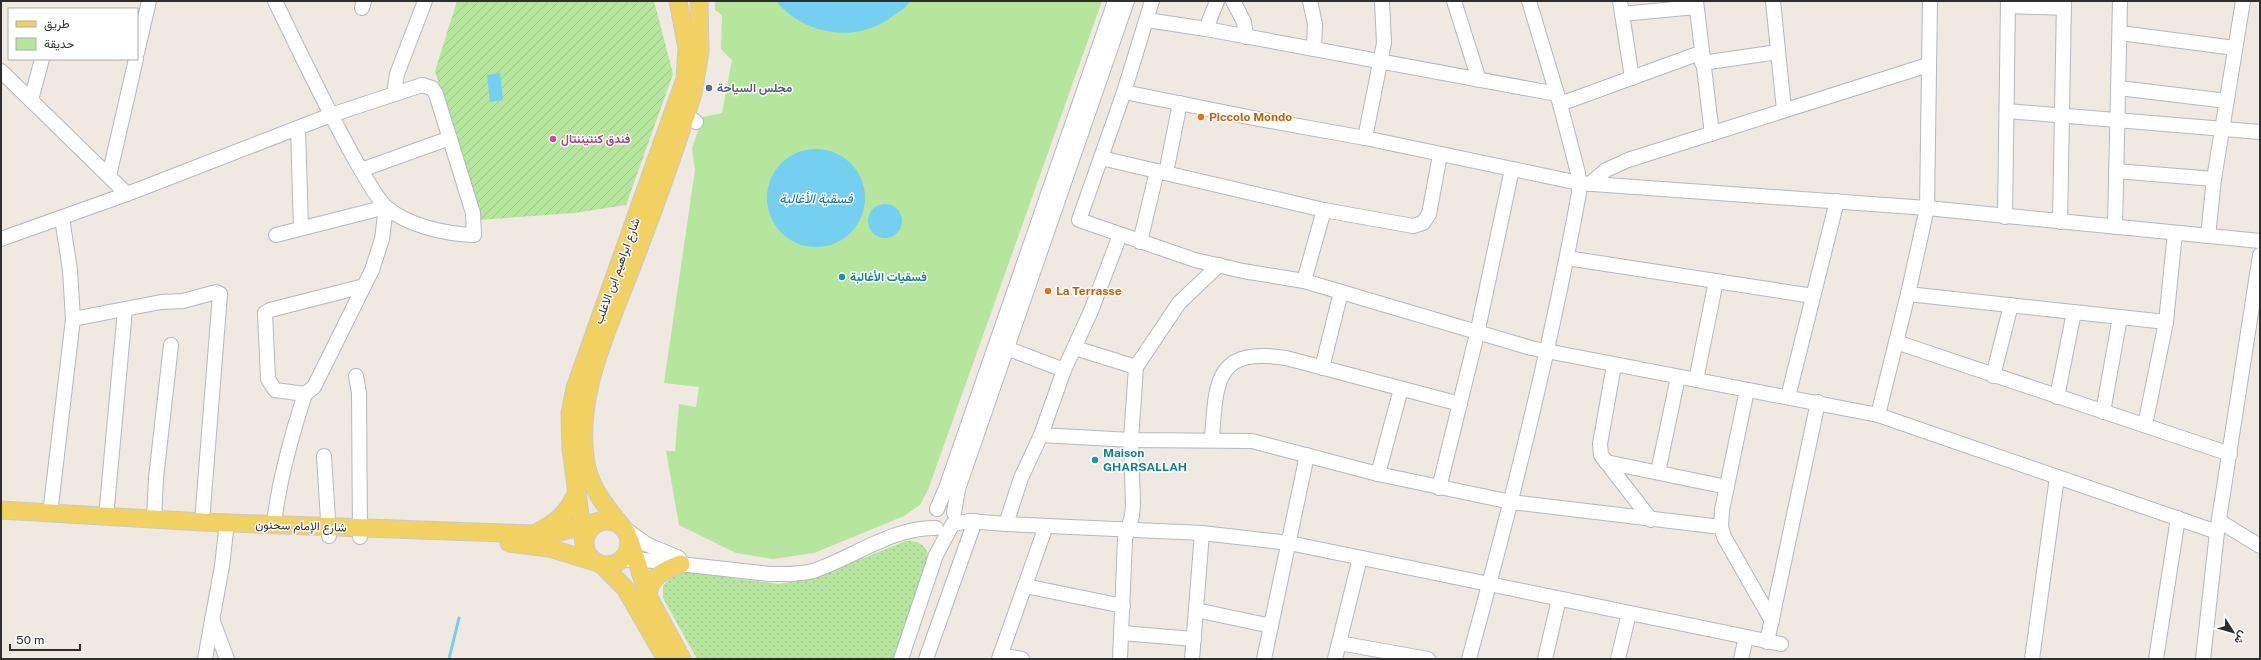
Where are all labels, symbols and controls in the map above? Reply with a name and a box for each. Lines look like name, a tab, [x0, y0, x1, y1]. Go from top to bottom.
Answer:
legend	[8, 8, 138, 60]
text: طريق	[44, 17, 70, 32]
text: حديقة	[44, 37, 74, 51]
place label: مجلس السياحة	[717, 81, 793, 95]
marker: مجلس السياحة	[704, 83, 714, 93]
place label: Piccolo Mondo	[1209, 110, 1292, 124]
marker: Piccolo Mondo	[1196, 112, 1206, 122]
place label: فندق كنتيننتال	[561, 132, 631, 146]
marker: فندق كنتيننتال	[548, 134, 558, 144]
water label: فسقية الأغالبة	[779, 191, 854, 206]
street label: شارع ابراهيم ابن الاغلب	[591, 216, 645, 327]
place label: فسقيات الأغالبة	[850, 270, 927, 284]
marker: فسقيات الأغالبة	[837, 272, 847, 282]
place label: La Terrasse	[1056, 284, 1122, 298]
marker: La Terrasse	[1043, 286, 1053, 296]
place label: Maison GHARSALLAH	[1103, 446, 1187, 474]
marker: Maison GHARSALLAH	[1090, 455, 1100, 465]
street label: شارع الإمام سحنون	[255, 517, 347, 537]
north arrow	[2213, 612, 2253, 652]
scale bar	[10, 626, 80, 652]
text: ش	[2231, 629, 2250, 647]
text: 50 m	[16, 633, 44, 647]

